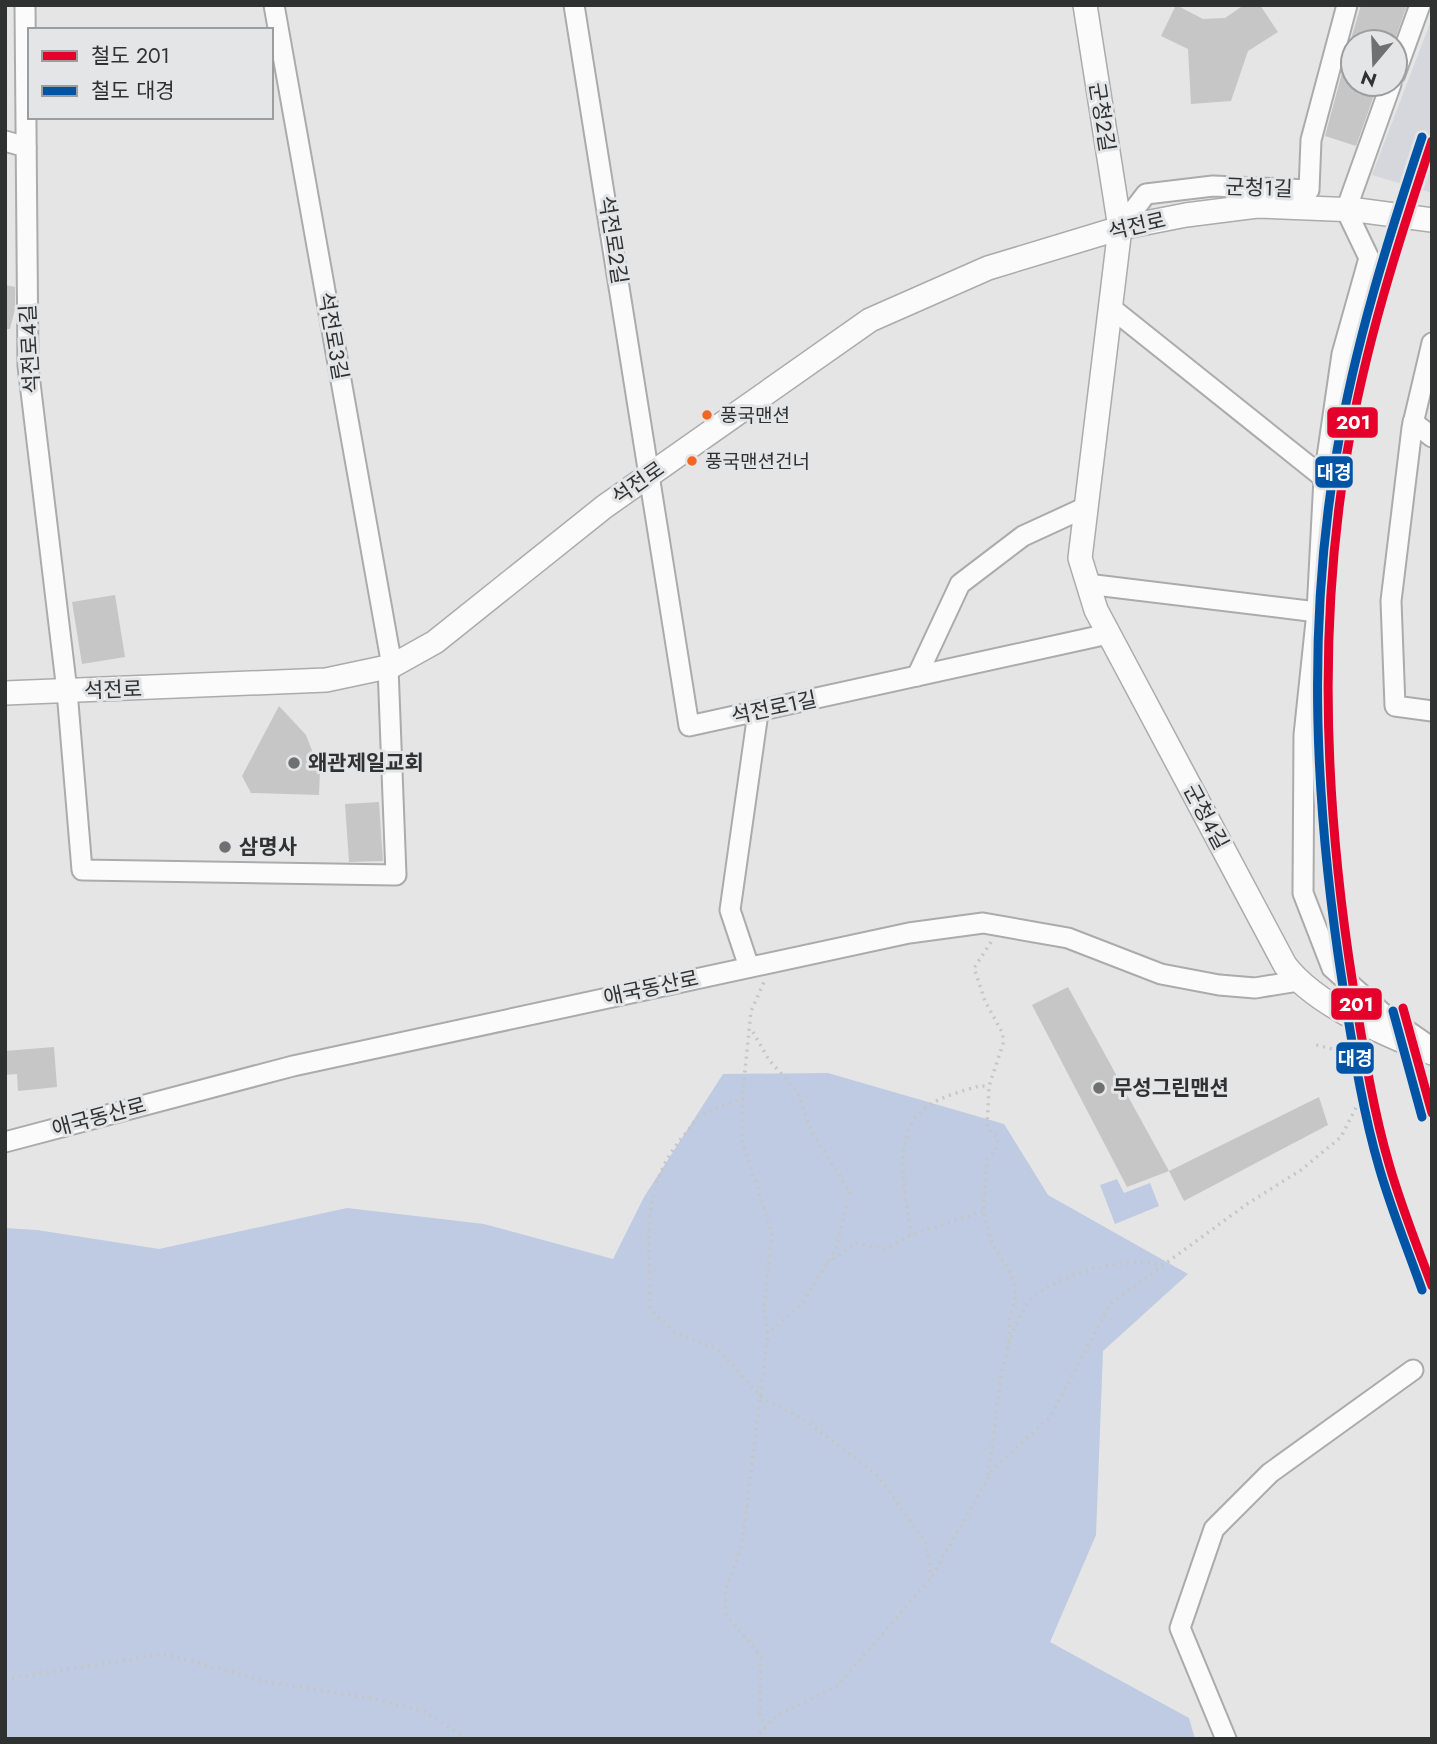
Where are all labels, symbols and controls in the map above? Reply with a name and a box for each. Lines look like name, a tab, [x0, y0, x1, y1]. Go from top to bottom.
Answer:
legend	[28, 28, 273, 119]
north arrow	[1339, 28, 1409, 98]
text: 철도 201	[91, 41, 170, 71]
text: N	[1357, 63, 1380, 94]
text: 철도 대경	[91, 76, 175, 106]
street label: 군청2길	[1082, 80, 1122, 154]
street label: 군청1길	[1225, 172, 1293, 204]
street label: 석전로2길	[591, 194, 635, 286]
street label: 석전로	[1105, 205, 1169, 247]
street label: 석전로3길	[311, 290, 355, 382]
street label: 석전로4길	[13, 304, 47, 394]
place label: 풍국맨션	[720, 402, 790, 429]
line badge: 201	[1326, 406, 1379, 439]
marker: 풍국맨션	[700, 408, 714, 422]
text: 201	[1336, 409, 1370, 436]
place label: 풍국맨션건너	[705, 448, 810, 475]
street label: 석전로	[606, 454, 670, 512]
marker: 풍국맨션건너	[685, 454, 699, 468]
line badge: 대경	[1314, 455, 1354, 489]
text: 대경	[1317, 459, 1351, 486]
street label: 석전로	[84, 674, 142, 706]
street label: 석전로1길	[728, 684, 820, 732]
place label: 왜관제일교회	[308, 748, 424, 778]
marker: 왜관제일교회	[286, 755, 302, 771]
street label: 군청4길	[1176, 779, 1236, 855]
place label: 삼명사	[239, 832, 297, 862]
marker: 삼명사	[217, 839, 233, 855]
street label: 애국동산로	[601, 963, 701, 1013]
line badge: 201	[1330, 987, 1383, 1021]
text: 201	[1339, 991, 1373, 1018]
line badge: 대경	[1335, 1041, 1375, 1075]
text: 대경	[1338, 1045, 1372, 1072]
place label: 무성그린맨션	[1113, 1073, 1229, 1103]
marker: 무성그린맨션	[1091, 1080, 1107, 1096]
street label: 애국동산로	[48, 1090, 150, 1144]

